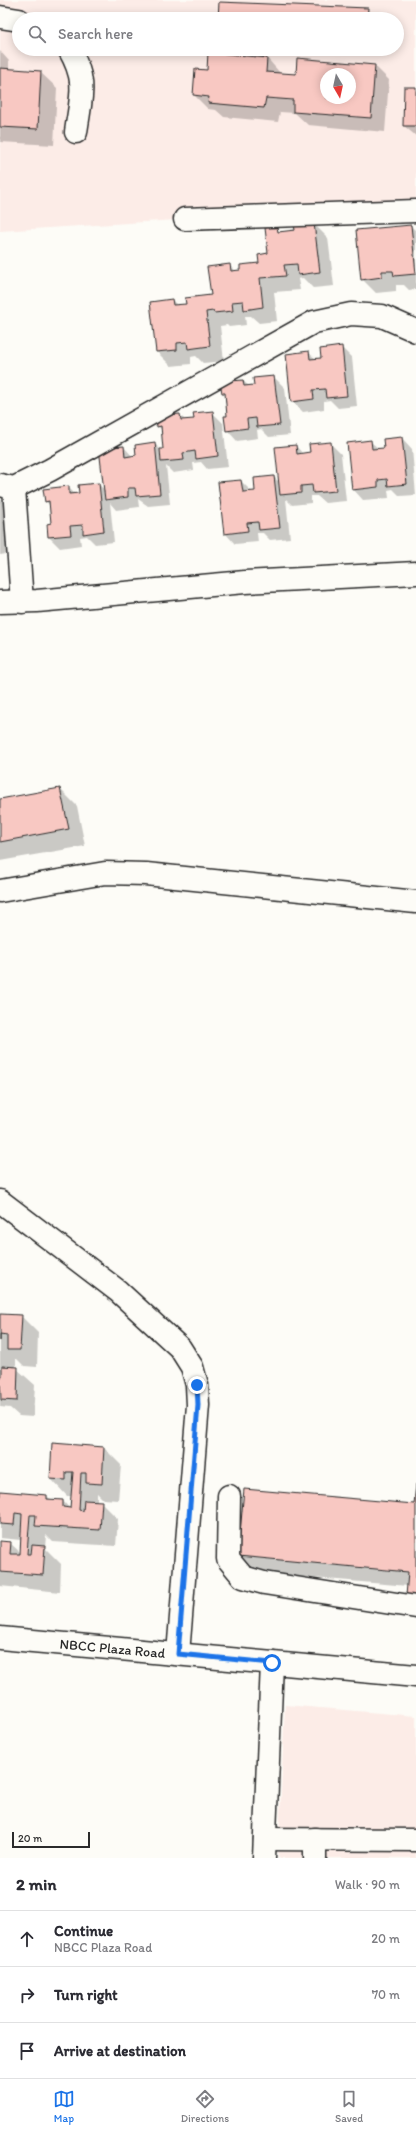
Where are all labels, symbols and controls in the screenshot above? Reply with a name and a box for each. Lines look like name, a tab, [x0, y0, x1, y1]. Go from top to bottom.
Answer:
search box	[12, 12, 404, 56]
icon: search	[26, 23, 48, 45]
text: Search here	[58, 25, 133, 43]
north arrow	[320, 68, 356, 104]
route end	[188, 1376, 206, 1394]
street label: NBCC Plaza Road	[59, 1635, 166, 1662]
route start	[263, 1654, 281, 1672]
scale bar	[12, 1830, 90, 1849]
text: 20 m	[18, 1832, 42, 1845]
text: 2 min	[16, 1874, 56, 1894]
text: Walk · 90 m	[335, 1877, 400, 1892]
text: Continue	[54, 1922, 113, 1940]
icon: ahead	[16, 1928, 38, 1950]
text: 20 m	[371, 1931, 400, 1946]
text: NBCC Plaza Road	[54, 1940, 152, 1955]
icon: right	[16, 1984, 38, 2006]
text: Turn right	[54, 1986, 118, 2004]
text: 70 m	[372, 1987, 400, 2002]
icon: arrive	[16, 2040, 38, 2062]
text: Arrive at destination	[54, 2042, 186, 2060]
tab: Map	[53, 2088, 75, 2125]
tab: Directions	[181, 2088, 229, 2125]
tab: Saved	[335, 2088, 363, 2125]

